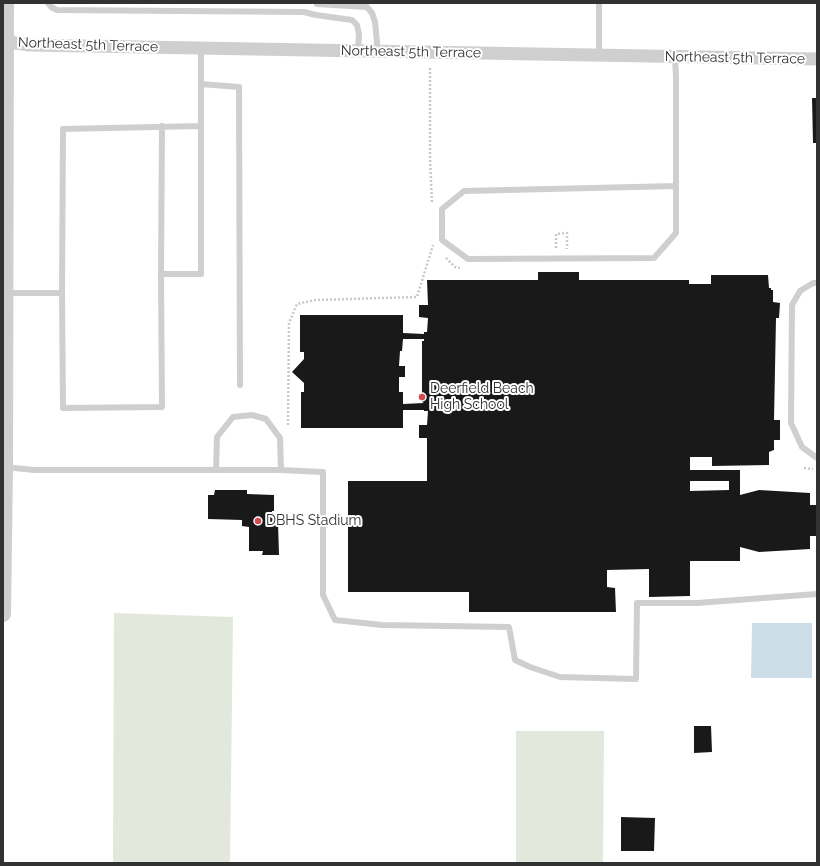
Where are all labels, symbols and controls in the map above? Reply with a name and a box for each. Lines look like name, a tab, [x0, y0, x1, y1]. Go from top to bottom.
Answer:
street label: Northeast 5th Terrace	[18, 34, 158, 56]
street label: Northeast 5th Terrace	[341, 42, 481, 62]
street label: Northeast 5th Terrace	[665, 48, 805, 68]
place label: Deerfield Beach High School	[430, 381, 534, 414]
marker: Deerfield Beach High School	[417, 392, 427, 402]
place label: DBHS Stadium	[266, 513, 361, 529]
marker: DBHS Stadium	[253, 516, 263, 526]

